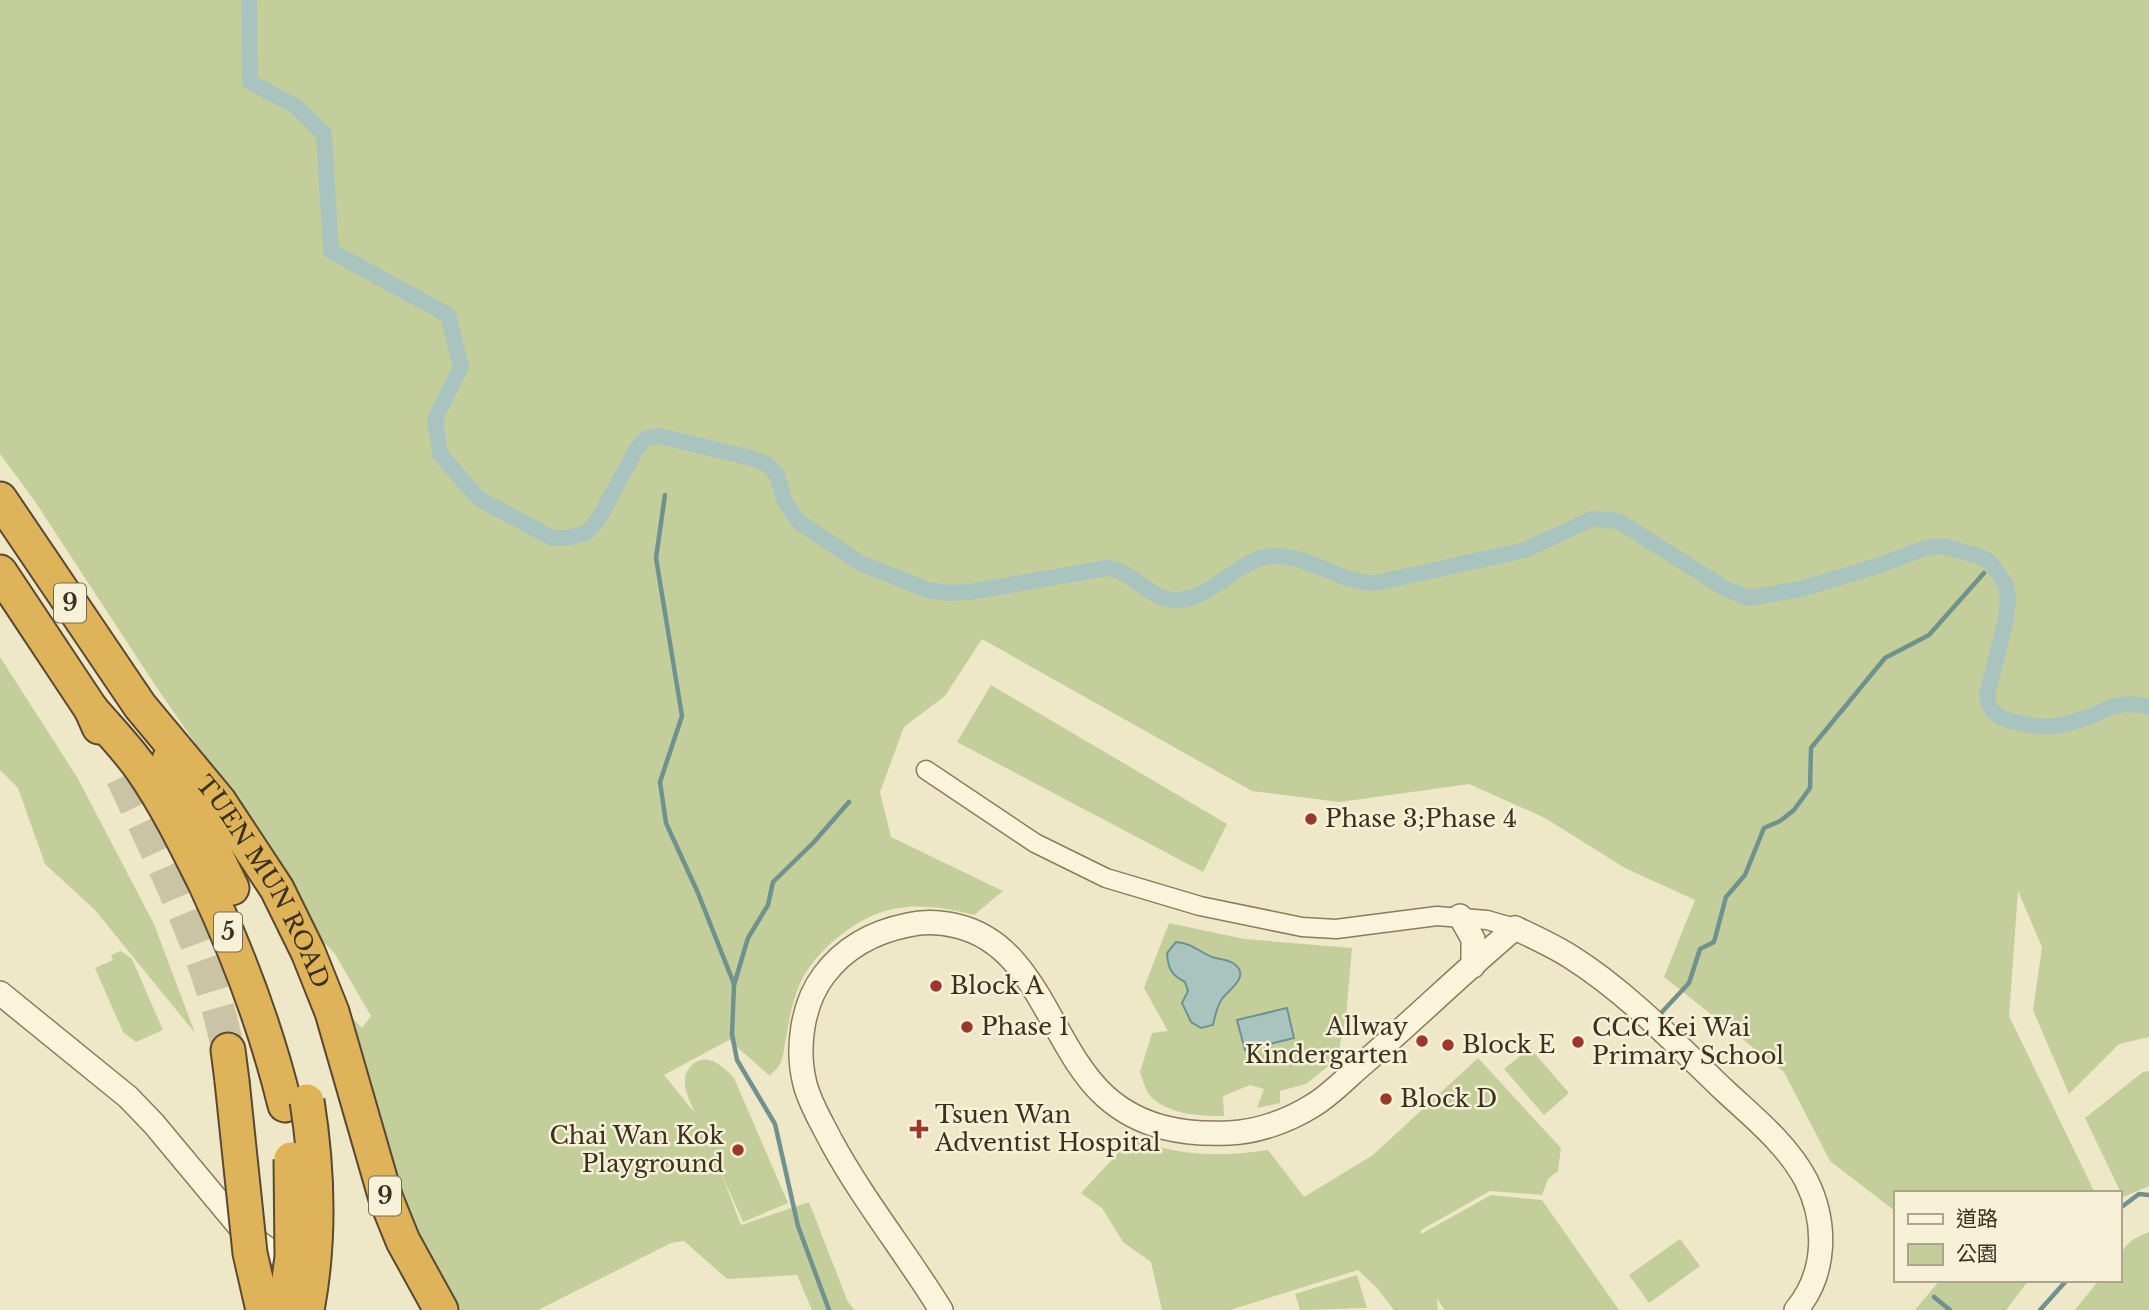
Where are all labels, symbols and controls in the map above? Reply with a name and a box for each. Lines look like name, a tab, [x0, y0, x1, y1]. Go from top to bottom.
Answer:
road number: 9	[54, 583, 86, 622]
street label: TUEN MUN ROAD	[190, 770, 336, 992]
place label: Phase 3;Phase 4	[1325, 804, 1517, 833]
marker: Phase 3;Phase 4	[1303, 811, 1319, 827]
road number: 5	[214, 912, 242, 951]
place label: Block A	[950, 971, 1044, 1000]
marker: Block A	[928, 978, 944, 994]
place label: Phase 1	[981, 1012, 1070, 1041]
place label: Allway Kindergarten	[1245, 1012, 1409, 1069]
place label: CCC Kei Wai Primary School	[1592, 1013, 1784, 1070]
marker: Phase 1	[959, 1019, 975, 1035]
place label: Block E	[1462, 1030, 1556, 1059]
marker: Allway Kindergarten	[1414, 1033, 1430, 1049]
marker: CCC Kei Wai Primary School	[1570, 1034, 1586, 1050]
marker: Block E	[1440, 1037, 1456, 1053]
place label: Block D	[1400, 1084, 1497, 1113]
marker: Block D	[1378, 1091, 1394, 1107]
place label: Tsuen Wan Adventist Hospital	[934, 1100, 1161, 1157]
marker: Tsuen Wan Adventist Hospital	[909, 1119, 929, 1139]
place label: Chai Wan Kok Playground	[550, 1121, 724, 1178]
marker: Chai Wan Kok Playground	[730, 1142, 746, 1158]
road number: 9	[369, 1176, 401, 1216]
legend	[1894, 1191, 2121, 1282]
text: 道路	[1956, 1206, 1998, 1232]
text: 公園	[1956, 1241, 1998, 1267]

